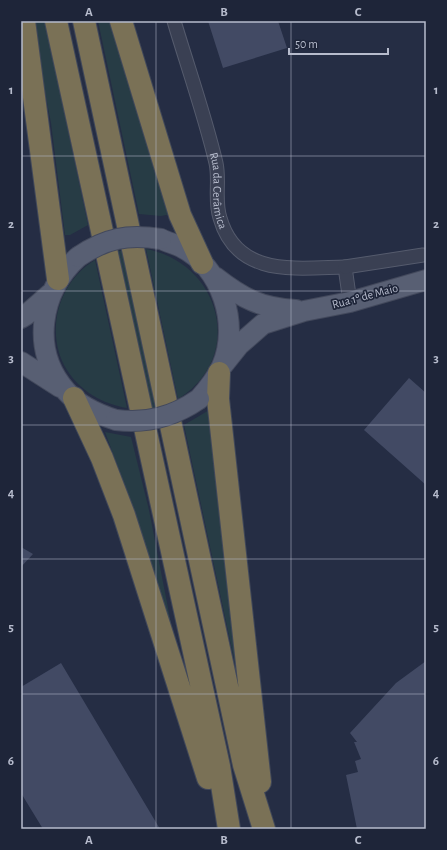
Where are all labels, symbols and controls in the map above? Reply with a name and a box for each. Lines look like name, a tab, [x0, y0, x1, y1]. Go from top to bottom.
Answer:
text: A	[85, 6, 93, 19]
text: B	[220, 6, 228, 19]
text: C	[355, 6, 362, 19]
scale bar	[289, 30, 388, 56]
text: 50 m	[295, 38, 318, 50]
text: 1	[9, 84, 13, 97]
text: 1	[434, 84, 438, 97]
street label: Rua da Cerâmica	[208, 151, 229, 231]
text: 2	[8, 218, 14, 231]
text: 2	[433, 218, 439, 231]
street label: Rua 1º de Maio	[331, 281, 399, 311]
text: 3	[8, 352, 14, 365]
text: 3	[433, 352, 439, 365]
text: 4	[8, 487, 15, 500]
text: 4	[433, 487, 440, 500]
text: 5	[8, 621, 14, 634]
text: 5	[433, 621, 439, 634]
text: 6	[8, 755, 14, 768]
text: 6	[433, 755, 439, 768]
text: A	[85, 834, 93, 847]
text: B	[220, 834, 228, 847]
text: C	[355, 834, 362, 847]

